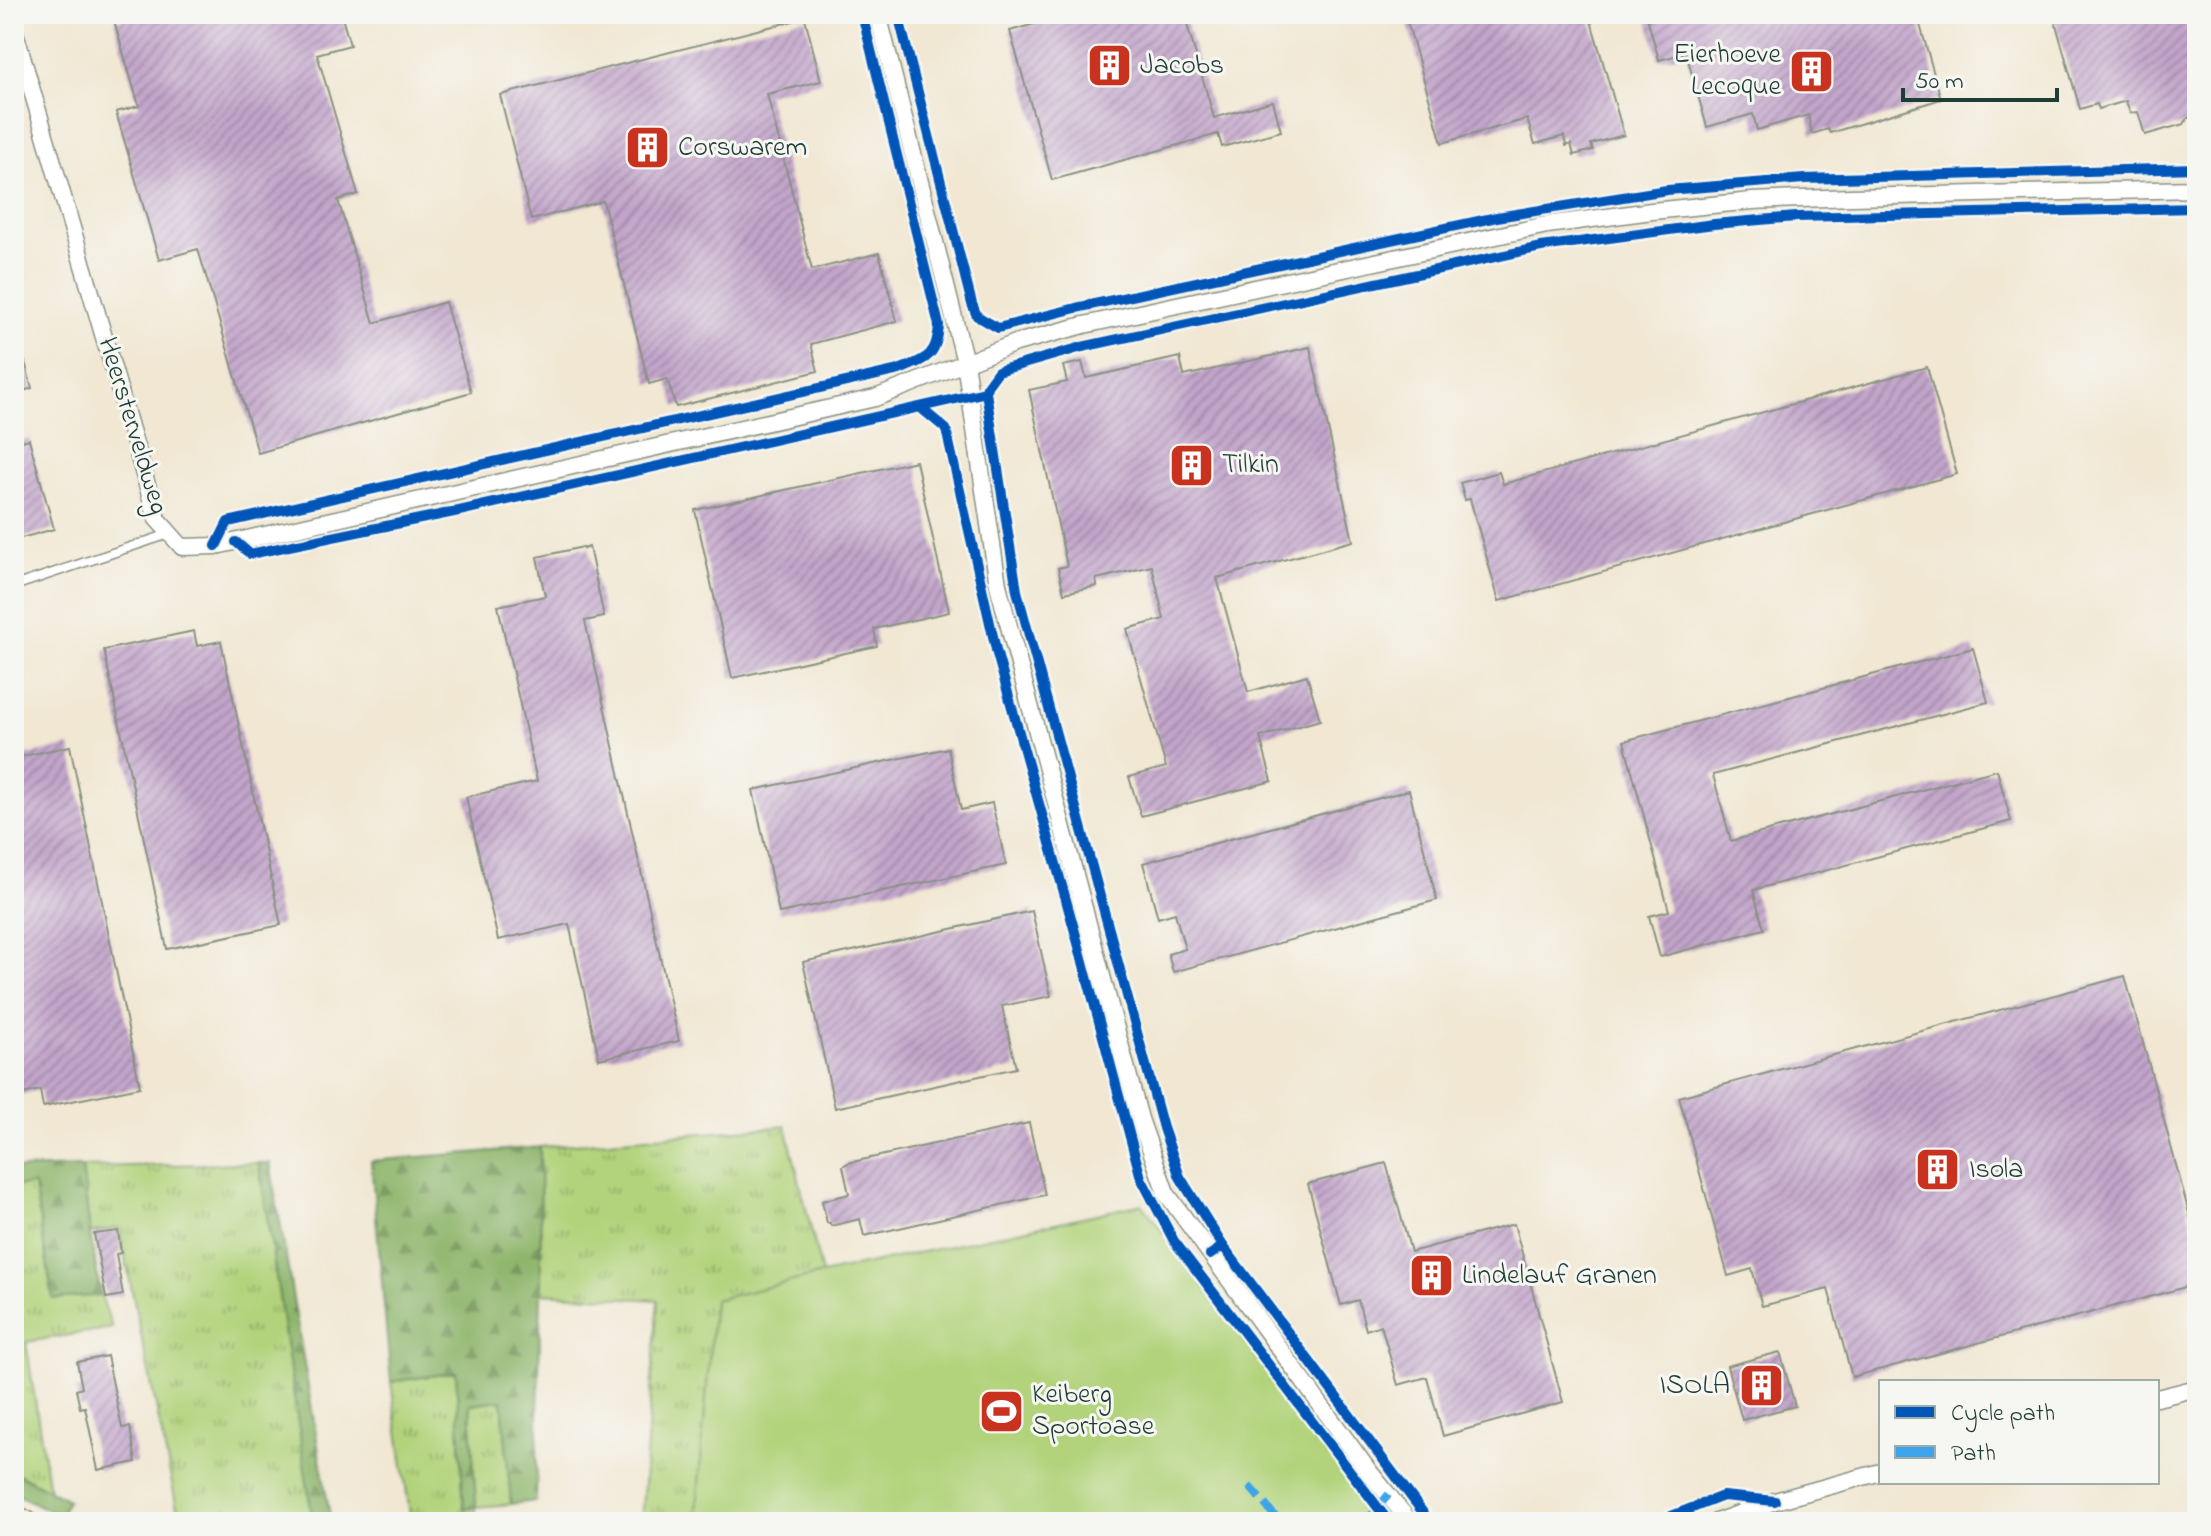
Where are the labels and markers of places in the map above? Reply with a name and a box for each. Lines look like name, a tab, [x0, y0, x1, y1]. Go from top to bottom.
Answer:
place label: Eierhoeve Lecoque	[1673, 35, 1781, 108]
building icon: Jacobs	[1085, 42, 1133, 90]
place label: Jacobs	[1140, 46, 1224, 87]
building icon: Eierhoeve Lecoque	[1788, 47, 1836, 95]
building icon: Corswarem	[623, 124, 671, 172]
place label: Corswarem	[678, 128, 807, 169]
building icon: Tilkin	[1167, 441, 1215, 489]
place label: Tilkin	[1222, 445, 1279, 486]
building icon: Isola	[1914, 1146, 1962, 1194]
place label: Isola	[1969, 1150, 2023, 1191]
building icon: Lindelauf Granen	[1407, 1252, 1455, 1300]
place label: Lindelauf Granen	[1462, 1256, 1657, 1297]
building icon: ISOLA	[1737, 1362, 1785, 1410]
place label: ISOLA	[1659, 1366, 1730, 1407]
place label: Keiberg Sportoase	[1032, 1375, 1155, 1448]
sports icon: Keiberg Sportoase	[977, 1387, 1025, 1435]

